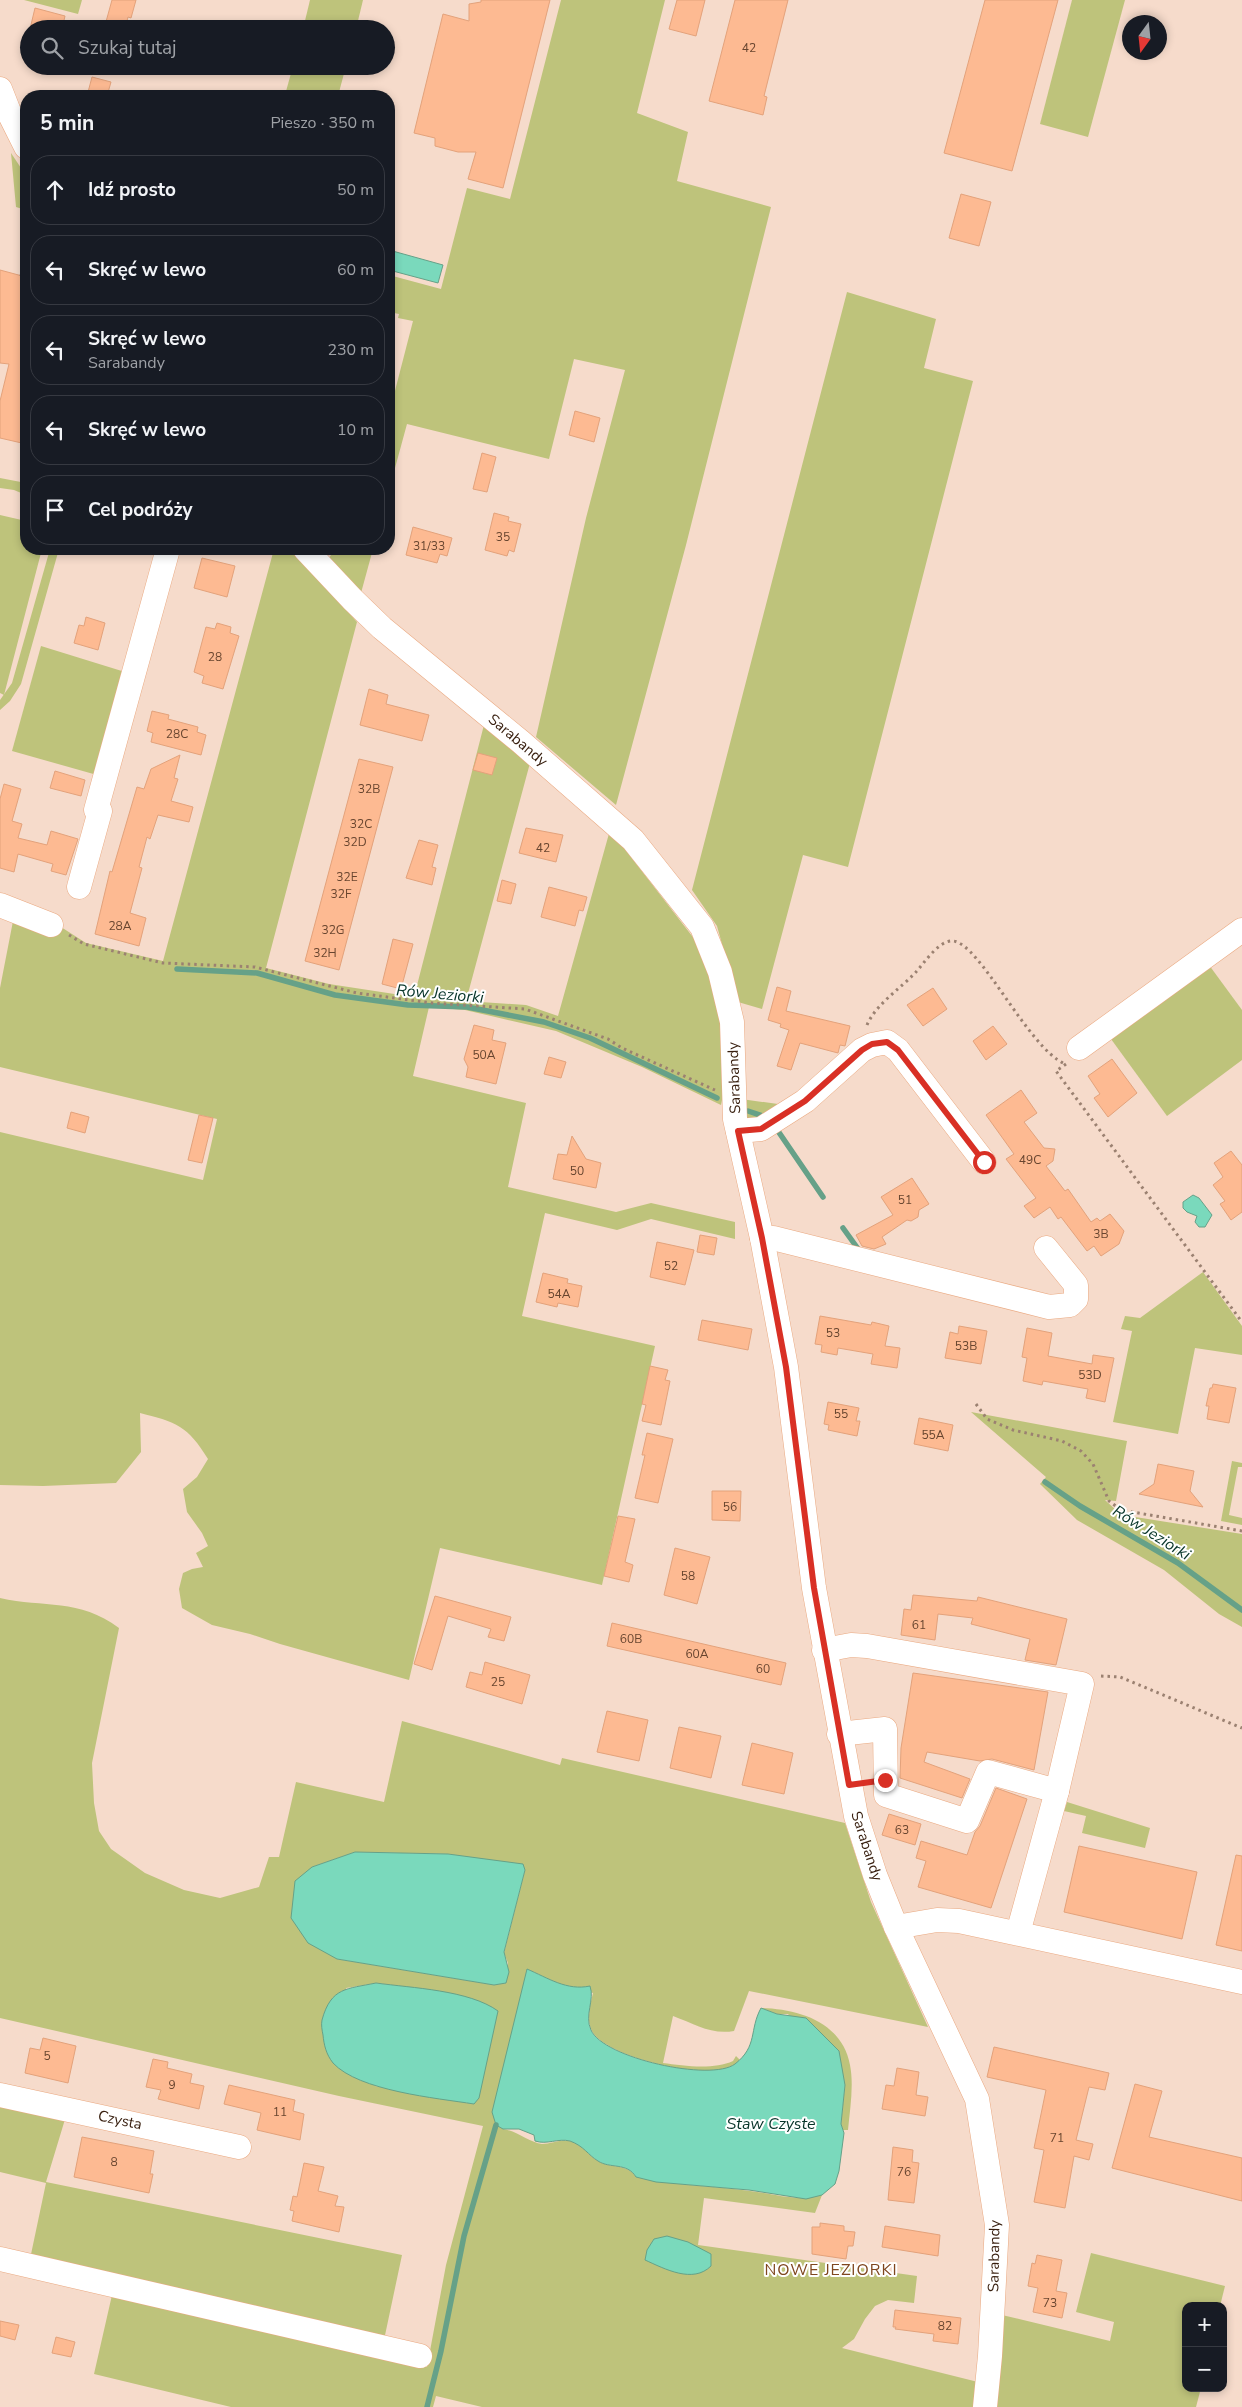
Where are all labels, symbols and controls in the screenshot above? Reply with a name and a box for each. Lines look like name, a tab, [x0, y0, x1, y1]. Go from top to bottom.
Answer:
north arrow	[1122, 15, 1167, 60]
search box	[20, 20, 395, 75]
icon: search	[38, 34, 66, 62]
text: Szukaj tutaj	[78, 35, 177, 61]
house number: 42	[742, 40, 756, 56]
text: 5 min	[40, 109, 94, 137]
text: Pieszo · 350 m	[270, 112, 375, 134]
icon: ahead	[41, 176, 69, 204]
text: Idź prosto	[88, 177, 176, 203]
text: 50 m	[337, 179, 374, 201]
icon: left	[41, 256, 69, 284]
text: Skręć w lewo	[88, 257, 206, 283]
text: 60 m	[337, 259, 374, 281]
text: Skręć w lewo	[88, 326, 206, 352]
icon: left	[41, 336, 69, 364]
text: 230 m	[327, 339, 374, 361]
text: Sarabandy	[88, 352, 165, 374]
icon: left	[41, 416, 69, 444]
text: Skręć w lewo	[88, 417, 206, 443]
text: 10 m	[337, 419, 374, 441]
icon: arrive	[41, 496, 69, 524]
text: Cel podróży	[88, 497, 192, 523]
house number: 35	[496, 529, 510, 545]
house number: 31/33	[413, 538, 445, 554]
house number: 28	[208, 649, 222, 665]
street label: Sarabandy	[484, 709, 552, 771]
house number: 28C	[166, 726, 188, 742]
house number: 32B	[358, 781, 380, 797]
house number: 32C	[350, 816, 372, 832]
house number: 32D	[343, 834, 367, 850]
house number: 42	[536, 840, 550, 856]
house number: 32E	[336, 869, 358, 885]
house number: 32F	[331, 886, 352, 902]
house number: 28A	[108, 918, 132, 934]
house number: 32G	[321, 922, 345, 938]
house number: 32H	[313, 945, 337, 961]
water label: Rów Jeziorki	[395, 979, 485, 1009]
street label: Sarabandy	[723, 1041, 745, 1114]
house number: 50A	[472, 1047, 496, 1063]
route start	[973, 1151, 996, 1174]
house number: 49C	[1019, 1152, 1041, 1168]
house number: 50	[570, 1163, 584, 1179]
house number: 51	[898, 1192, 912, 1208]
house number: 3B	[1093, 1226, 1109, 1242]
house number: 52	[664, 1258, 678, 1274]
house number: 54A	[547, 1286, 571, 1302]
house number: 53	[826, 1325, 840, 1341]
house number: 53B	[955, 1338, 977, 1354]
house number: 53D	[1078, 1367, 1102, 1383]
house number: 55	[834, 1406, 848, 1422]
house number: 55A	[921, 1427, 945, 1443]
house number: 56	[723, 1499, 737, 1515]
water label: Rów Jeziorki	[1108, 1500, 1195, 1566]
house number: 58	[681, 1568, 695, 1584]
house number: 61	[912, 1617, 926, 1633]
house number: 60B	[620, 1631, 642, 1647]
house number: 60A	[685, 1646, 709, 1662]
house number: 60	[756, 1661, 770, 1677]
house number: 25	[491, 1674, 505, 1690]
route end	[874, 1769, 897, 1792]
street label: Sarabandy	[846, 1809, 888, 1884]
house number: 63	[895, 1822, 909, 1838]
house number: 5	[43, 2048, 51, 2064]
house number: 9	[168, 2077, 176, 2093]
house number: 11	[273, 2104, 287, 2120]
street label: Czysta	[96, 2106, 144, 2134]
water label: Staw Czyste	[727, 2113, 816, 2135]
house number: 71	[1050, 2130, 1064, 2146]
house number: 8	[110, 2154, 118, 2170]
house number: 76	[897, 2164, 911, 2180]
street label: Sarabandy	[983, 2219, 1005, 2292]
district label: NOWE JEZIORKI	[764, 2259, 898, 2281]
house number: 73	[1043, 2295, 1057, 2311]
map controls	[1182, 2302, 1227, 2392]
button: +	[1182, 2302, 1227, 2347]
house number: 82	[938, 2318, 952, 2334]
button: −	[1182, 2347, 1227, 2392]

